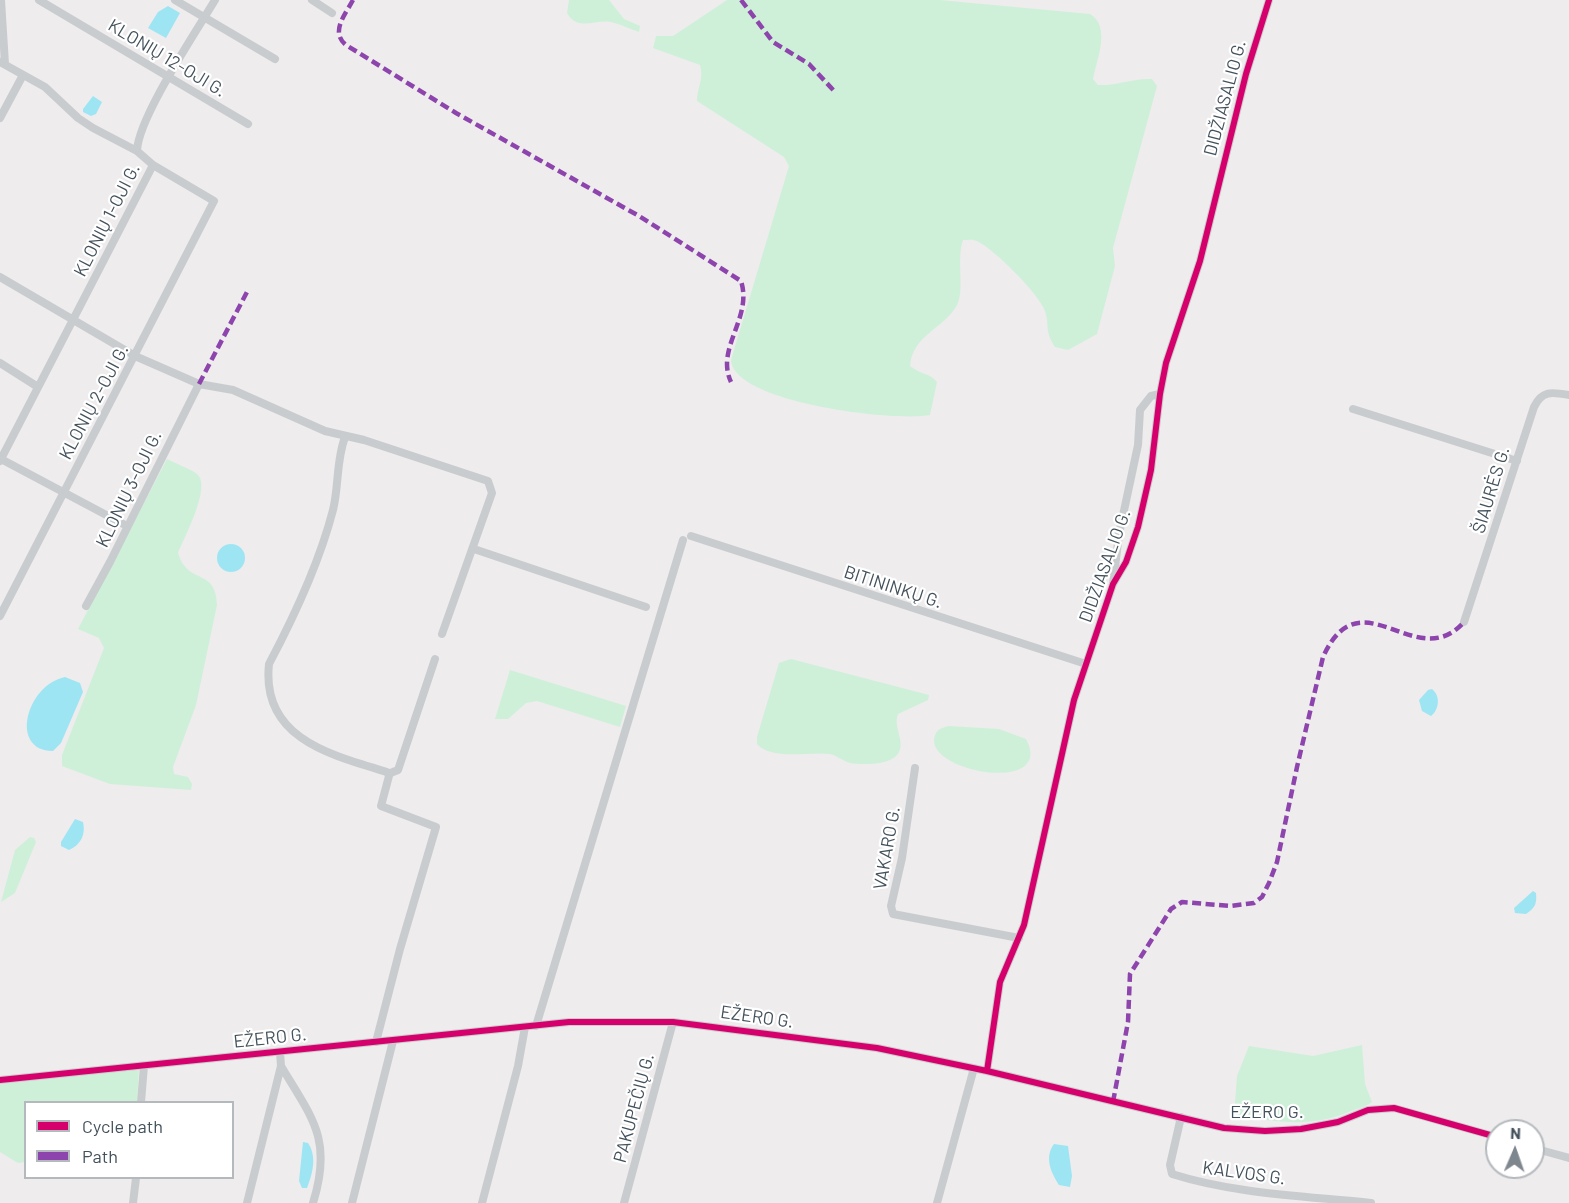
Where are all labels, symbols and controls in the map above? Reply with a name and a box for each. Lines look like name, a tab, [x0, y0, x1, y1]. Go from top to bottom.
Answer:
street label: KLONIŲ 12-OJI G.	[104, 14, 230, 102]
street label: DIDŽIASALIO G.	[1199, 38, 1251, 158]
street label: KLONIŲ 1-OJI G.	[69, 160, 145, 280]
street label: KLONIŲ 2-OJI G.	[55, 341, 133, 463]
street label: KLONIŲ 3-OJI G.	[91, 427, 167, 551]
street label: ŠIAURĖS G.	[1468, 444, 1514, 536]
street label: DIDŽIASALIO G.	[1075, 507, 1135, 625]
street label: BITININKŲ G.	[841, 561, 945, 613]
street label: VAKARO G.	[869, 805, 905, 891]
street label: EŽERO G.	[719, 1001, 795, 1033]
street label: EŽERO G.	[232, 1023, 308, 1053]
street label: PAKUPEČIŲ G.	[609, 1051, 659, 1165]
legend	[24, 1101, 234, 1179]
street label: EŽERO G.	[1230, 1101, 1304, 1123]
text: Cycle path	[82, 1115, 163, 1137]
north arrow	[1485, 1119, 1545, 1179]
text: N	[1510, 1123, 1521, 1142]
text: Path	[82, 1145, 118, 1167]
street label: KALVOS G.	[1201, 1156, 1287, 1190]

